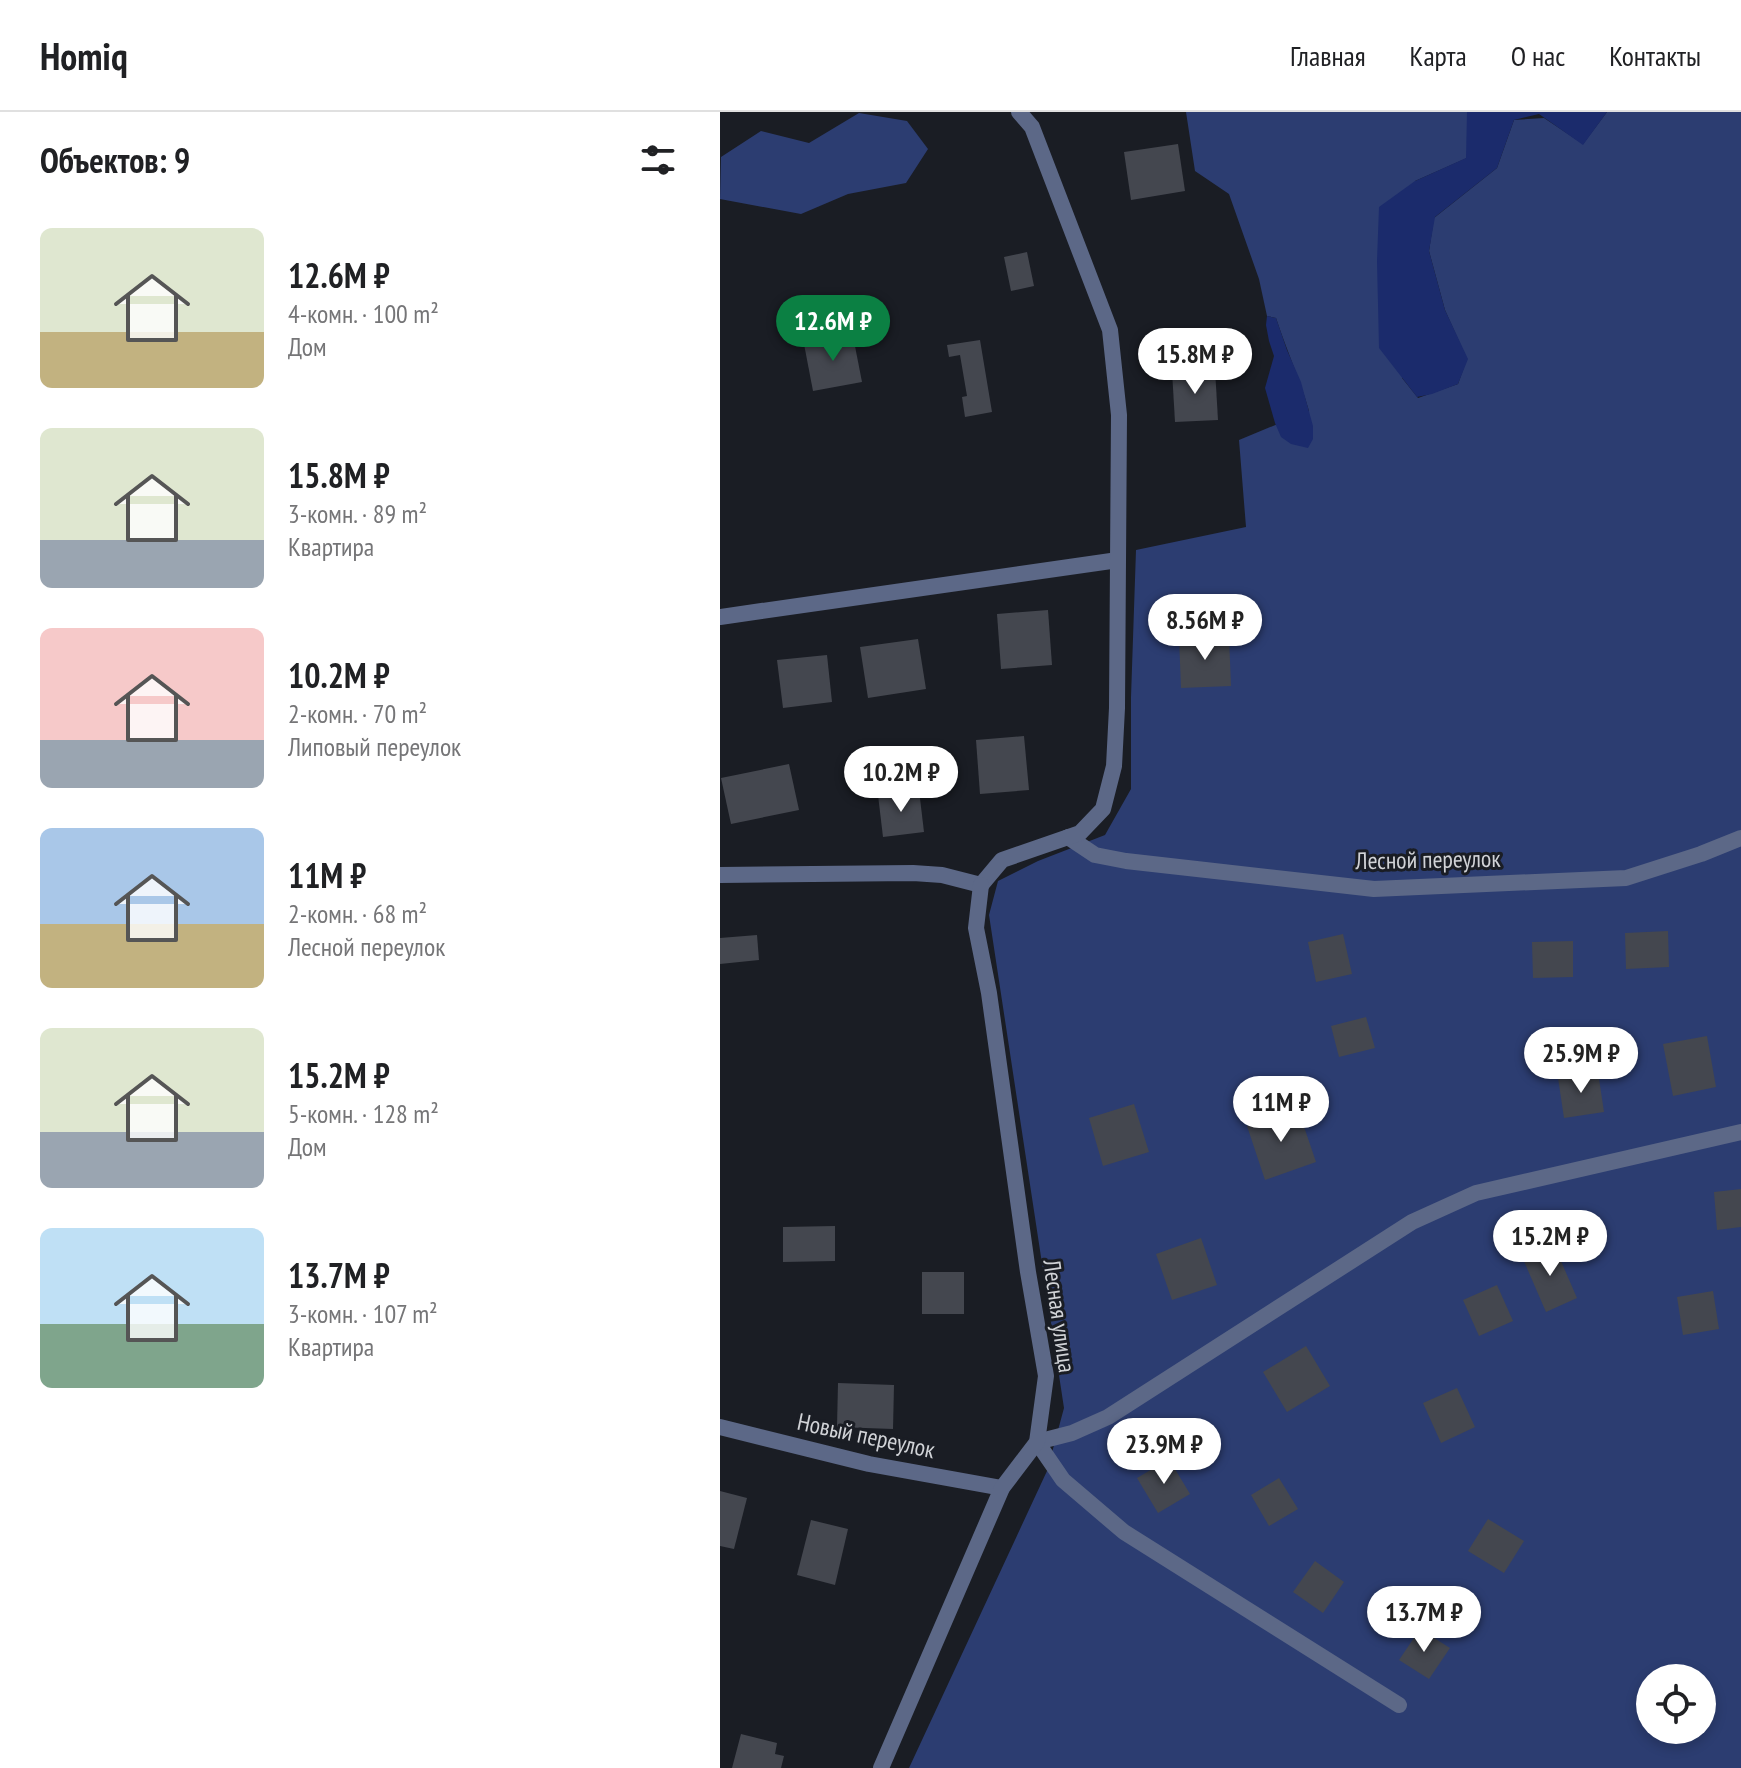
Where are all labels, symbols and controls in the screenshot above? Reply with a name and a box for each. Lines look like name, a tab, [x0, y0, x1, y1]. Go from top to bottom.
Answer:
text: Homiq	[40, 31, 128, 80]
text: Главная	[1290, 37, 1366, 74]
text: Карта	[1410, 37, 1467, 74]
text: О нас	[1511, 37, 1565, 74]
text: Контакты	[1609, 37, 1701, 74]
text: Объектов: 9	[40, 138, 190, 182]
icon: filters	[636, 138, 680, 182]
text: 12.6M ₽	[288, 253, 390, 297]
icon: home	[104, 260, 200, 356]
pin: 12.6M ₽	[759, 295, 907, 363]
text: 4-комн. · 100 m²	[288, 297, 439, 330]
text: 12.6M ₽	[794, 304, 872, 337]
pin: 15.8M ₽	[1121, 328, 1269, 396]
text: Дом	[288, 330, 326, 363]
text: 15.8M ₽	[1156, 337, 1234, 370]
text: 15.8M ₽	[288, 453, 390, 497]
icon: home	[104, 460, 200, 556]
text: 3-комн. · 89 m²	[288, 497, 427, 530]
text: Квартира	[288, 530, 374, 563]
pin: 8.56M ₽	[1131, 594, 1279, 662]
text: 8.56M ₽	[1166, 603, 1244, 636]
text: 10.2M ₽	[288, 653, 390, 697]
icon: home	[104, 660, 200, 756]
text: 2-комн. · 70 m²	[288, 697, 427, 730]
text: Липовый переулок	[288, 730, 461, 763]
pin: 10.2M ₽	[827, 746, 975, 814]
text: 10.2M ₽	[862, 755, 940, 788]
street label: Лесной переулок	[1354, 843, 1502, 876]
text: 11M ₽	[288, 853, 366, 897]
icon: home	[104, 860, 200, 956]
text: 2-комн. · 68 m²	[288, 897, 427, 930]
text: Лесной переулок	[288, 930, 445, 963]
pin: 25.9M ₽	[1507, 1027, 1655, 1095]
text: 25.9M ₽	[1542, 1036, 1620, 1069]
text: 15.2M ₽	[288, 1053, 390, 1097]
icon: home	[104, 1060, 200, 1156]
pin: 11M ₽	[1225, 1076, 1337, 1144]
text: 11M ₽	[1251, 1085, 1311, 1118]
text: 5-комн. · 128 m²	[288, 1097, 439, 1130]
text: Дом	[288, 1130, 326, 1163]
pin: 15.2M ₽	[1476, 1210, 1624, 1278]
text: 15.2M ₽	[1511, 1219, 1589, 1252]
text: 13.7M ₽	[288, 1253, 390, 1297]
street label: Лесная улица	[1036, 1256, 1083, 1374]
icon: home	[104, 1260, 200, 1356]
text: 3-комн. · 107 m²	[288, 1297, 438, 1330]
text: Квартира	[288, 1330, 374, 1363]
street label: Новый переулок	[794, 1406, 938, 1465]
pin: 23.9M ₽	[1090, 1418, 1238, 1486]
text: 23.9M ₽	[1125, 1427, 1203, 1460]
pin: 13.7M ₽	[1350, 1586, 1498, 1654]
text: 13.7M ₽	[1385, 1595, 1463, 1628]
map controls	[1636, 1664, 1716, 1744]
button: locate	[1636, 1664, 1716, 1744]

